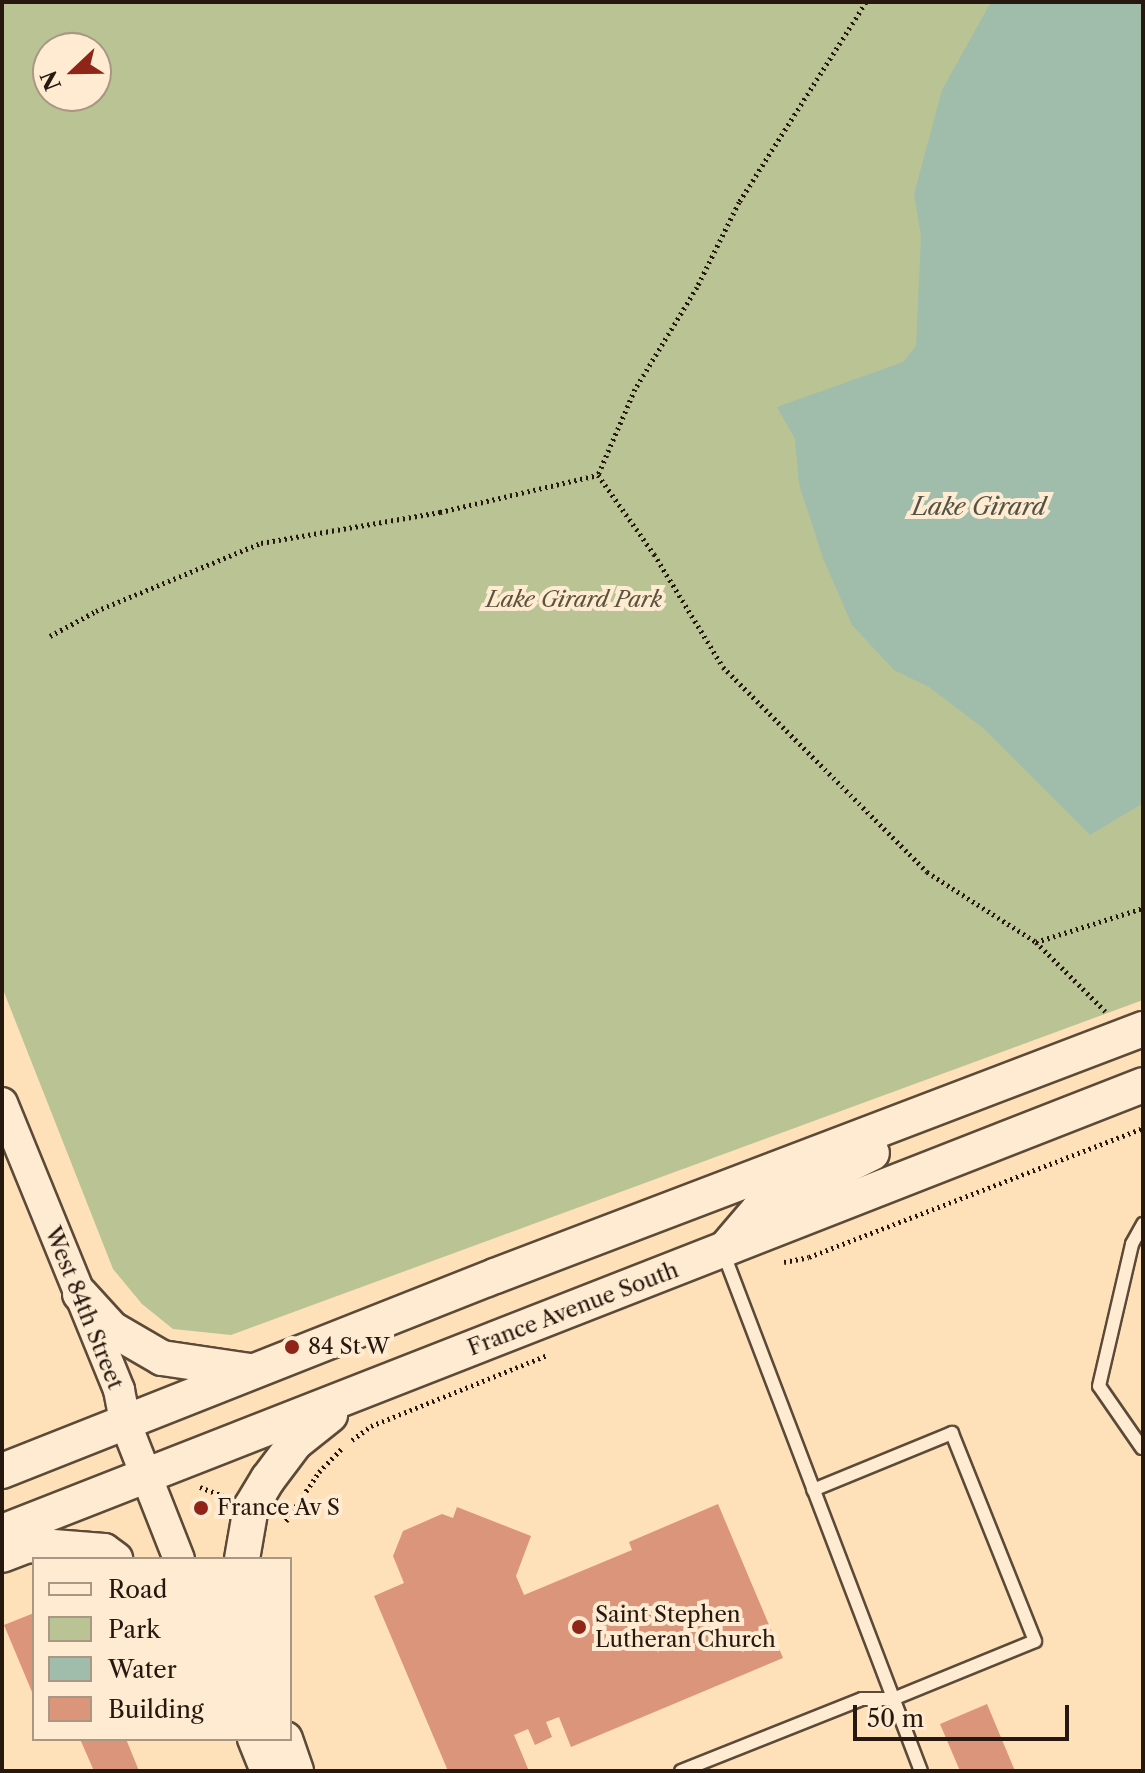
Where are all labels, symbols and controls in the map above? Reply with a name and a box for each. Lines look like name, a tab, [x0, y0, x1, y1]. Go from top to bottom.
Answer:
north arrow	[32, 32, 112, 112]
text: N	[35, 67, 67, 94]
water label: Lake Girard	[912, 493, 1046, 521]
park label: Lake Girard Park	[486, 587, 662, 613]
street label: West 84th Street	[39, 1223, 129, 1393]
street label: France Avenue South	[464, 1256, 682, 1362]
place label: 84 St W	[308, 1334, 391, 1360]
marker: 84 St W	[283, 1338, 301, 1356]
place label: France Av S	[217, 1495, 341, 1521]
marker: France Av S	[192, 1499, 210, 1517]
legend	[32, 1557, 292, 1741]
text: Road	[108, 1575, 167, 1604]
place label: Saint Stephen Lutheran Church	[595, 1601, 776, 1652]
text: Park	[108, 1615, 160, 1644]
marker: Saint Stephen Lutheran Church	[570, 1618, 588, 1636]
text: Water	[108, 1655, 177, 1684]
scale bar	[857, 1689, 1073, 1739]
text: Building	[108, 1695, 204, 1724]
text: 50 m	[867, 1704, 924, 1733]

